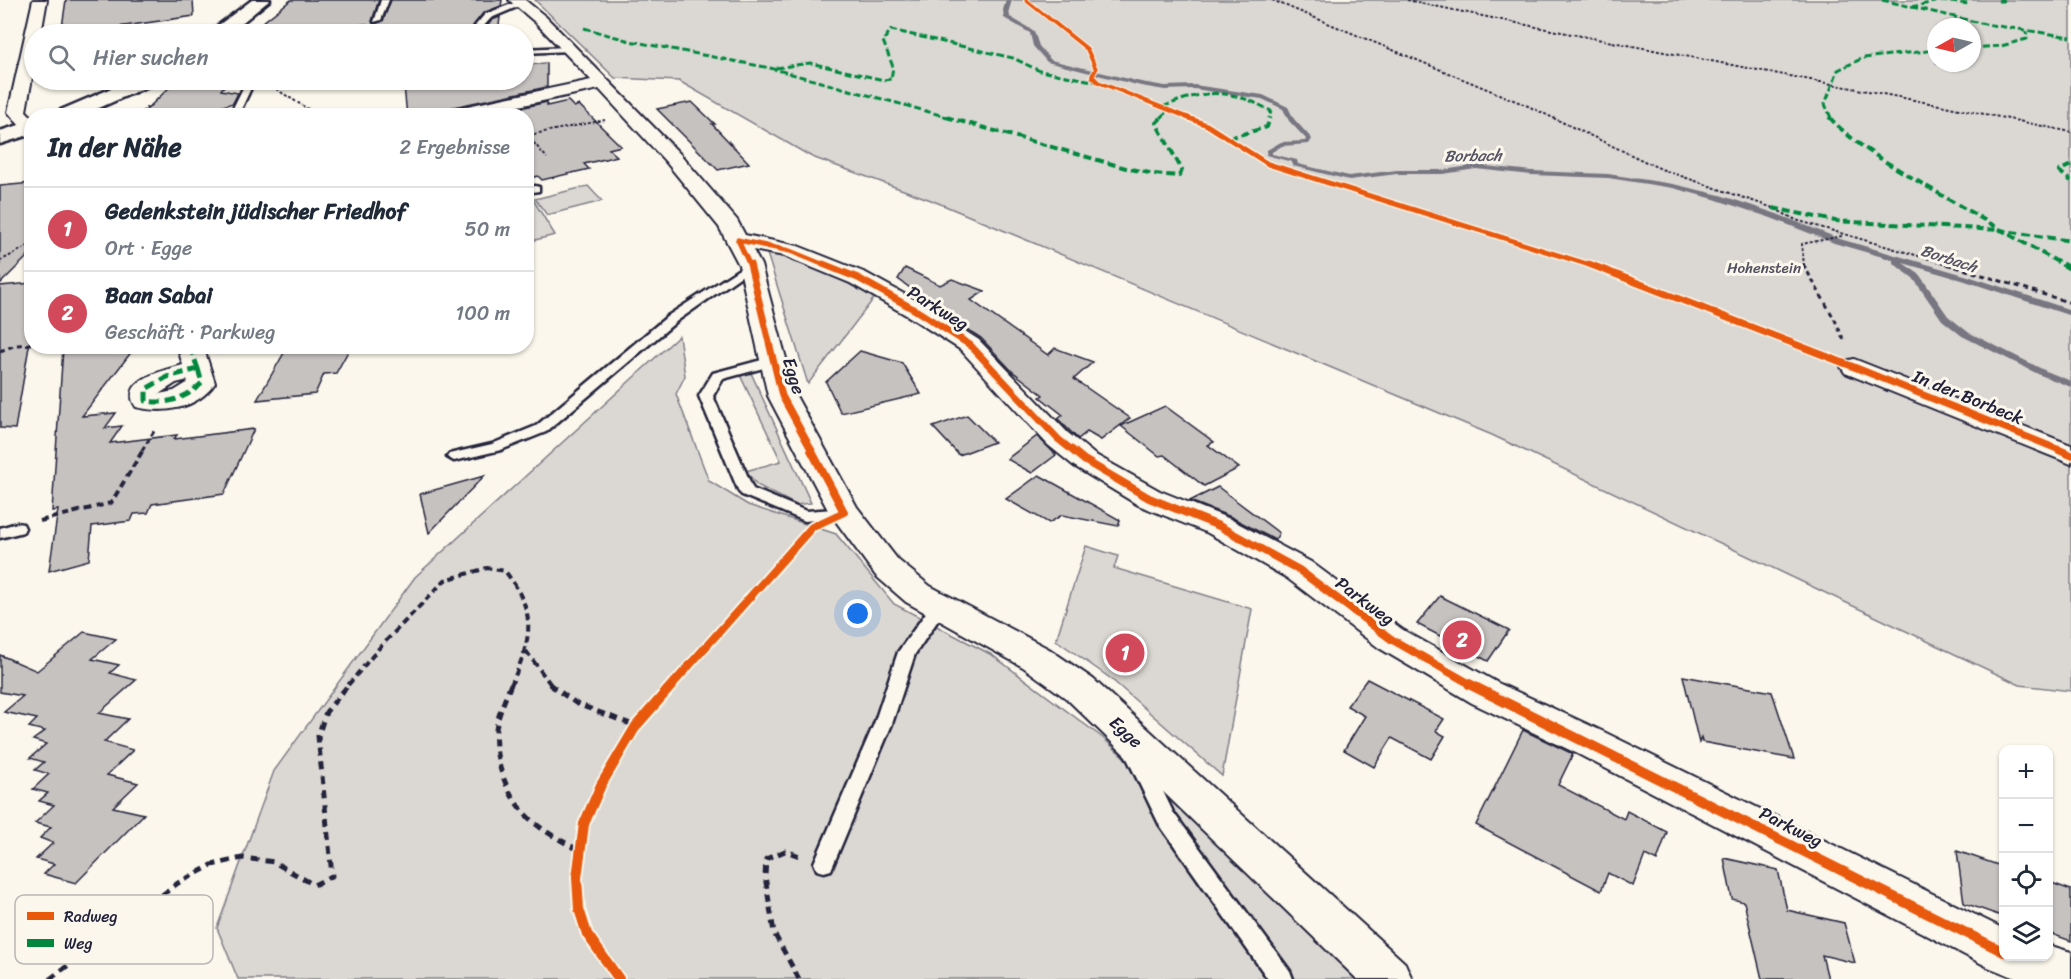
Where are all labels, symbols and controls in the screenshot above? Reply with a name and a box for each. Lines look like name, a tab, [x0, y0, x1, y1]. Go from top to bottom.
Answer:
north arrow	[1927, 18, 1981, 72]
search box	[24, 24, 534, 90]
text: Hier suchen	[93, 38, 208, 77]
icon: search	[45, 41, 78, 74]
text: In der Nähe	[48, 124, 182, 170]
text: 2 Ergebnisse	[400, 130, 510, 165]
water label: Borbach	[1444, 140, 1504, 171]
text: Gedenkstein jüdischer Friedhof	[105, 192, 406, 231]
text: 1	[63, 212, 72, 247]
text: 50 m	[465, 212, 510, 247]
text: Ort · Egge	[105, 231, 192, 266]
water label: Borbach	[1917, 236, 1982, 282]
park label: Hohenstein	[1727, 255, 1801, 281]
text: Baan Sabai	[105, 276, 212, 315]
street label: Parkweg	[901, 276, 975, 340]
text: 2	[62, 296, 73, 331]
text: 100 m	[456, 296, 510, 331]
text: Geschäft · Parkweg	[105, 315, 275, 350]
street label: Egge	[773, 353, 815, 399]
street label: In der Borbeck	[1907, 360, 2029, 434]
street label: Parkweg	[1328, 568, 1402, 634]
your location	[843, 599, 872, 628]
pin: 2	[1442, 618, 1482, 662]
pin: 1	[1106, 630, 1144, 676]
street label: Egge	[1101, 708, 1151, 756]
map controls	[1999, 745, 2053, 961]
button: +	[1999, 745, 2053, 799]
street label: Parkweg	[1754, 797, 1828, 857]
button: −	[1999, 799, 2053, 853]
button: locate	[1999, 853, 2053, 907]
legend	[15, 895, 213, 964]
text: Radweg	[64, 902, 118, 931]
button: layers	[1999, 907, 2053, 961]
text: Weg	[64, 929, 93, 958]

